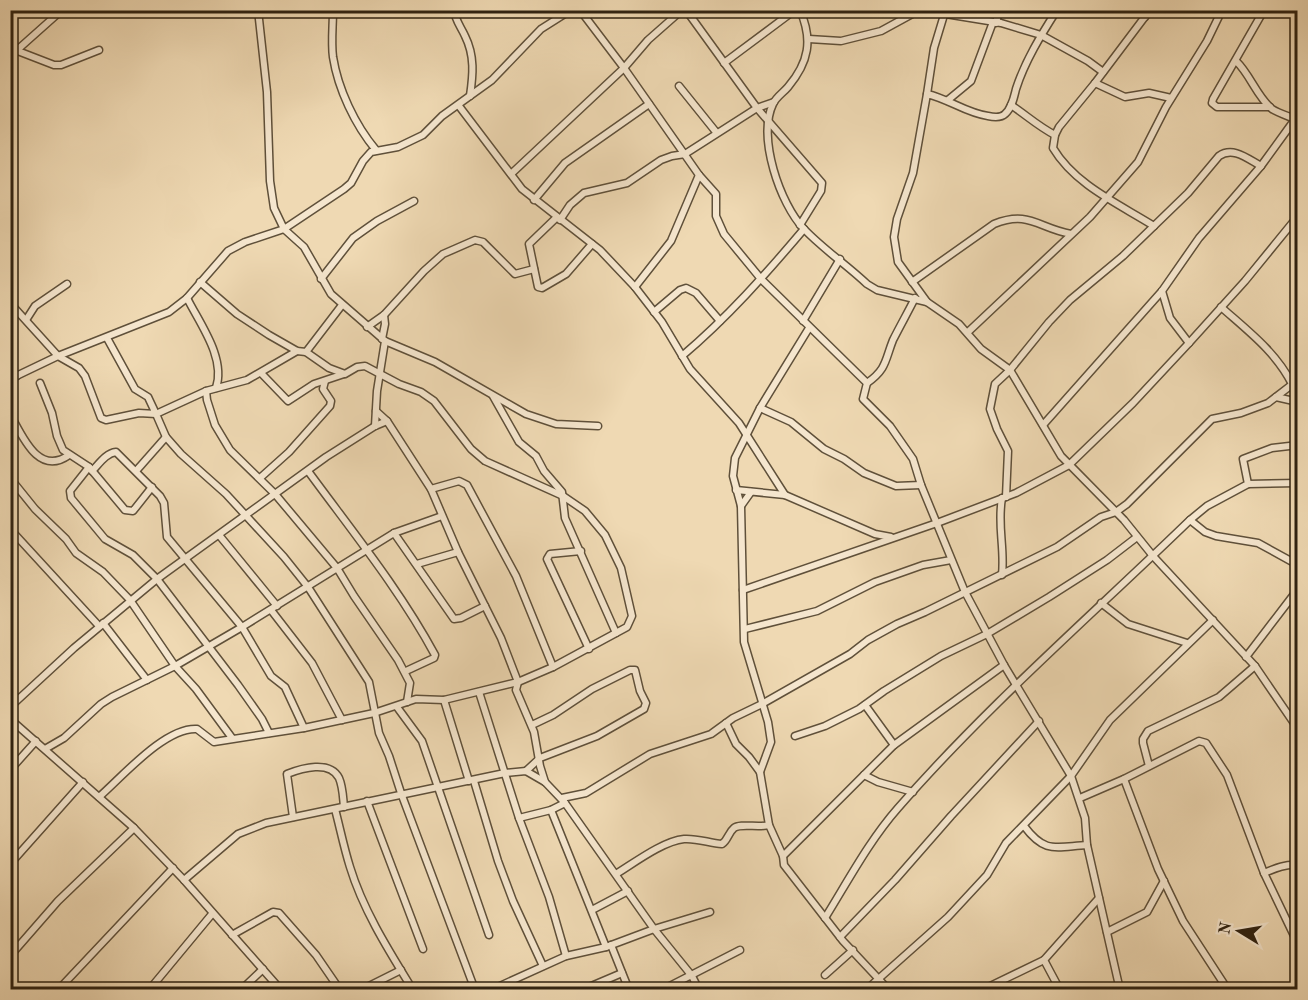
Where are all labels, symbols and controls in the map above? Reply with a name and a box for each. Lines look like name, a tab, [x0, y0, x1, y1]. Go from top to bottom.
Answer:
north arrow	[1209, 901, 1269, 961]
text: N	[1217, 920, 1235, 936]

